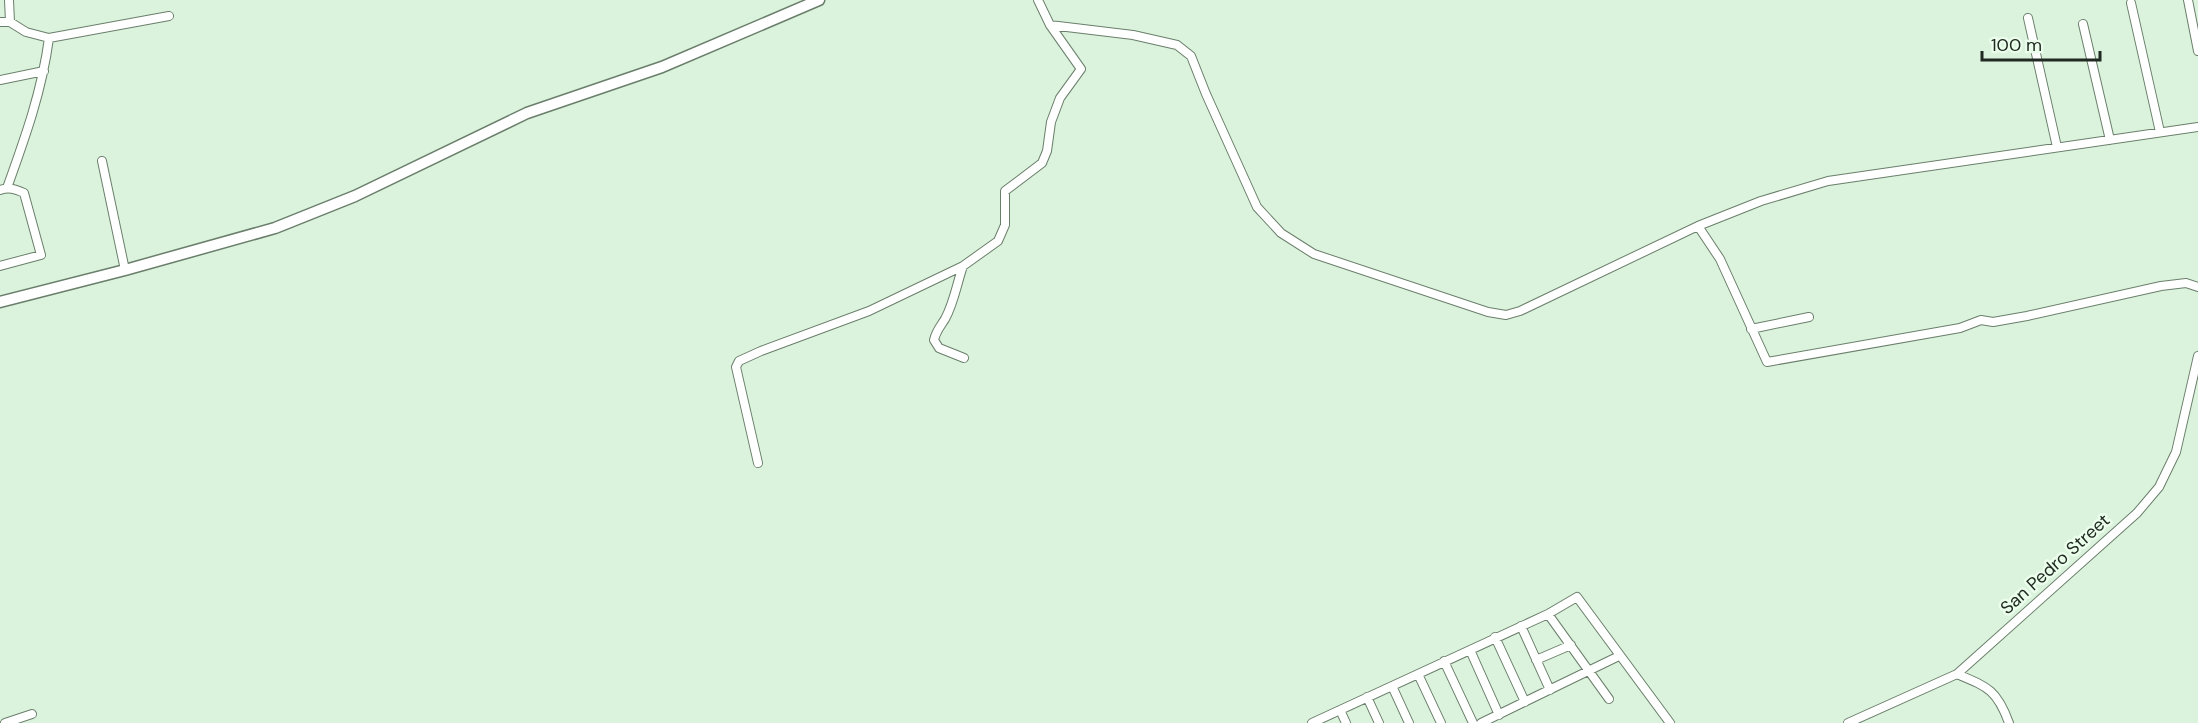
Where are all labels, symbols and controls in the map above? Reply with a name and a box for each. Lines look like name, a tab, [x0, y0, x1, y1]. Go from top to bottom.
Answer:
scale bar	[1982, 24, 2100, 62]
text: 100 m	[1991, 33, 2042, 57]
street label: San Pedro Street	[1995, 508, 2115, 620]

